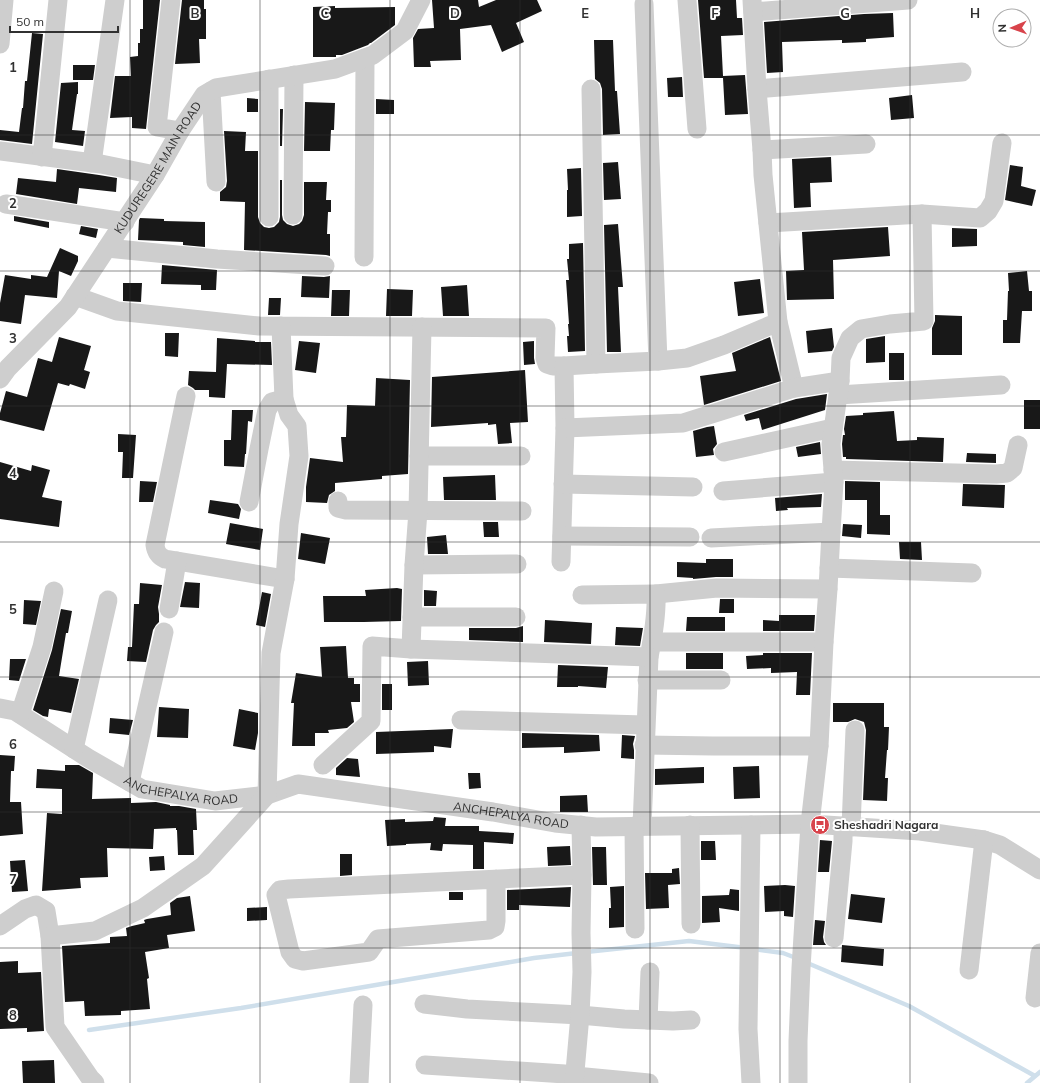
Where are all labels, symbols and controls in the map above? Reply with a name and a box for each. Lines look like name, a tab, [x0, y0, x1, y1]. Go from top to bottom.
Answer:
text: B	[191, 5, 200, 21]
text: C	[321, 5, 330, 21]
text: D	[450, 5, 460, 21]
text: E	[581, 5, 589, 21]
text: F	[711, 5, 719, 21]
text: G	[840, 5, 850, 21]
text: H	[970, 5, 980, 21]
scale bar	[10, 8, 118, 34]
north arrow	[992, 8, 1032, 48]
text: 50 m	[16, 14, 44, 29]
text: N	[995, 24, 1009, 33]
text: 1	[9, 59, 17, 75]
street label: KUDUREGERE MAIN ROAD	[110, 98, 205, 236]
text: 2	[9, 195, 17, 211]
text: 3	[9, 330, 17, 346]
text: 4	[9, 465, 17, 481]
text: 5	[9, 601, 17, 617]
text: 6	[9, 736, 17, 752]
street label: ANCHEPALYA ROAD	[121, 772, 239, 808]
street label: ANCHEPALYA ROAD	[452, 798, 570, 831]
bus stop icon: Sheshadri Nagara	[809, 814, 831, 836]
place label: Sheshadri Nagara	[834, 817, 938, 832]
text: 7	[9, 871, 17, 887]
text: 8	[9, 1007, 17, 1023]

